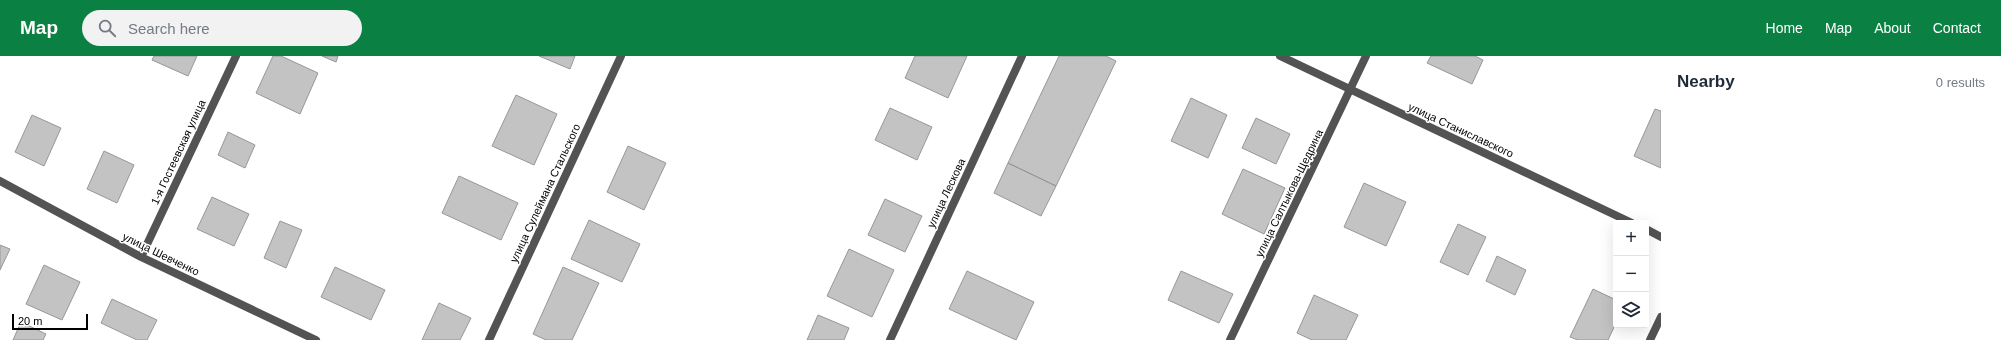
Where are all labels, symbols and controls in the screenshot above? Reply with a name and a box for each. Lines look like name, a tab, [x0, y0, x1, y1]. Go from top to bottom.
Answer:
search box	[82, 10, 362, 46]
text: Map	[20, 17, 58, 38]
icon: search	[96, 17, 118, 39]
text: Search here	[128, 20, 210, 37]
text: Home	[1766, 20, 1803, 36]
text: Map	[1825, 20, 1852, 36]
text: About	[1874, 20, 1911, 36]
text: Contact	[1933, 20, 1981, 36]
text: Nearby	[1677, 72, 1735, 91]
text: 0 results	[1936, 75, 1985, 90]
street label: 1-я Гостеевская улица	[148, 97, 208, 206]
street label: улица Станиславского	[1406, 100, 1516, 160]
street label: улица Сулеймана Стальского	[508, 122, 582, 264]
street label: улица Салтыкова-Щедрина	[1253, 126, 1326, 259]
street label: улица Лескова	[925, 156, 968, 230]
map controls	[1613, 220, 1649, 328]
button: +	[1613, 220, 1649, 256]
street label: улица Шевченко	[121, 230, 201, 278]
button: −	[1613, 256, 1649, 292]
button: layers	[1613, 292, 1649, 328]
scale bar	[12, 312, 88, 331]
text: 20 m	[18, 315, 42, 327]

